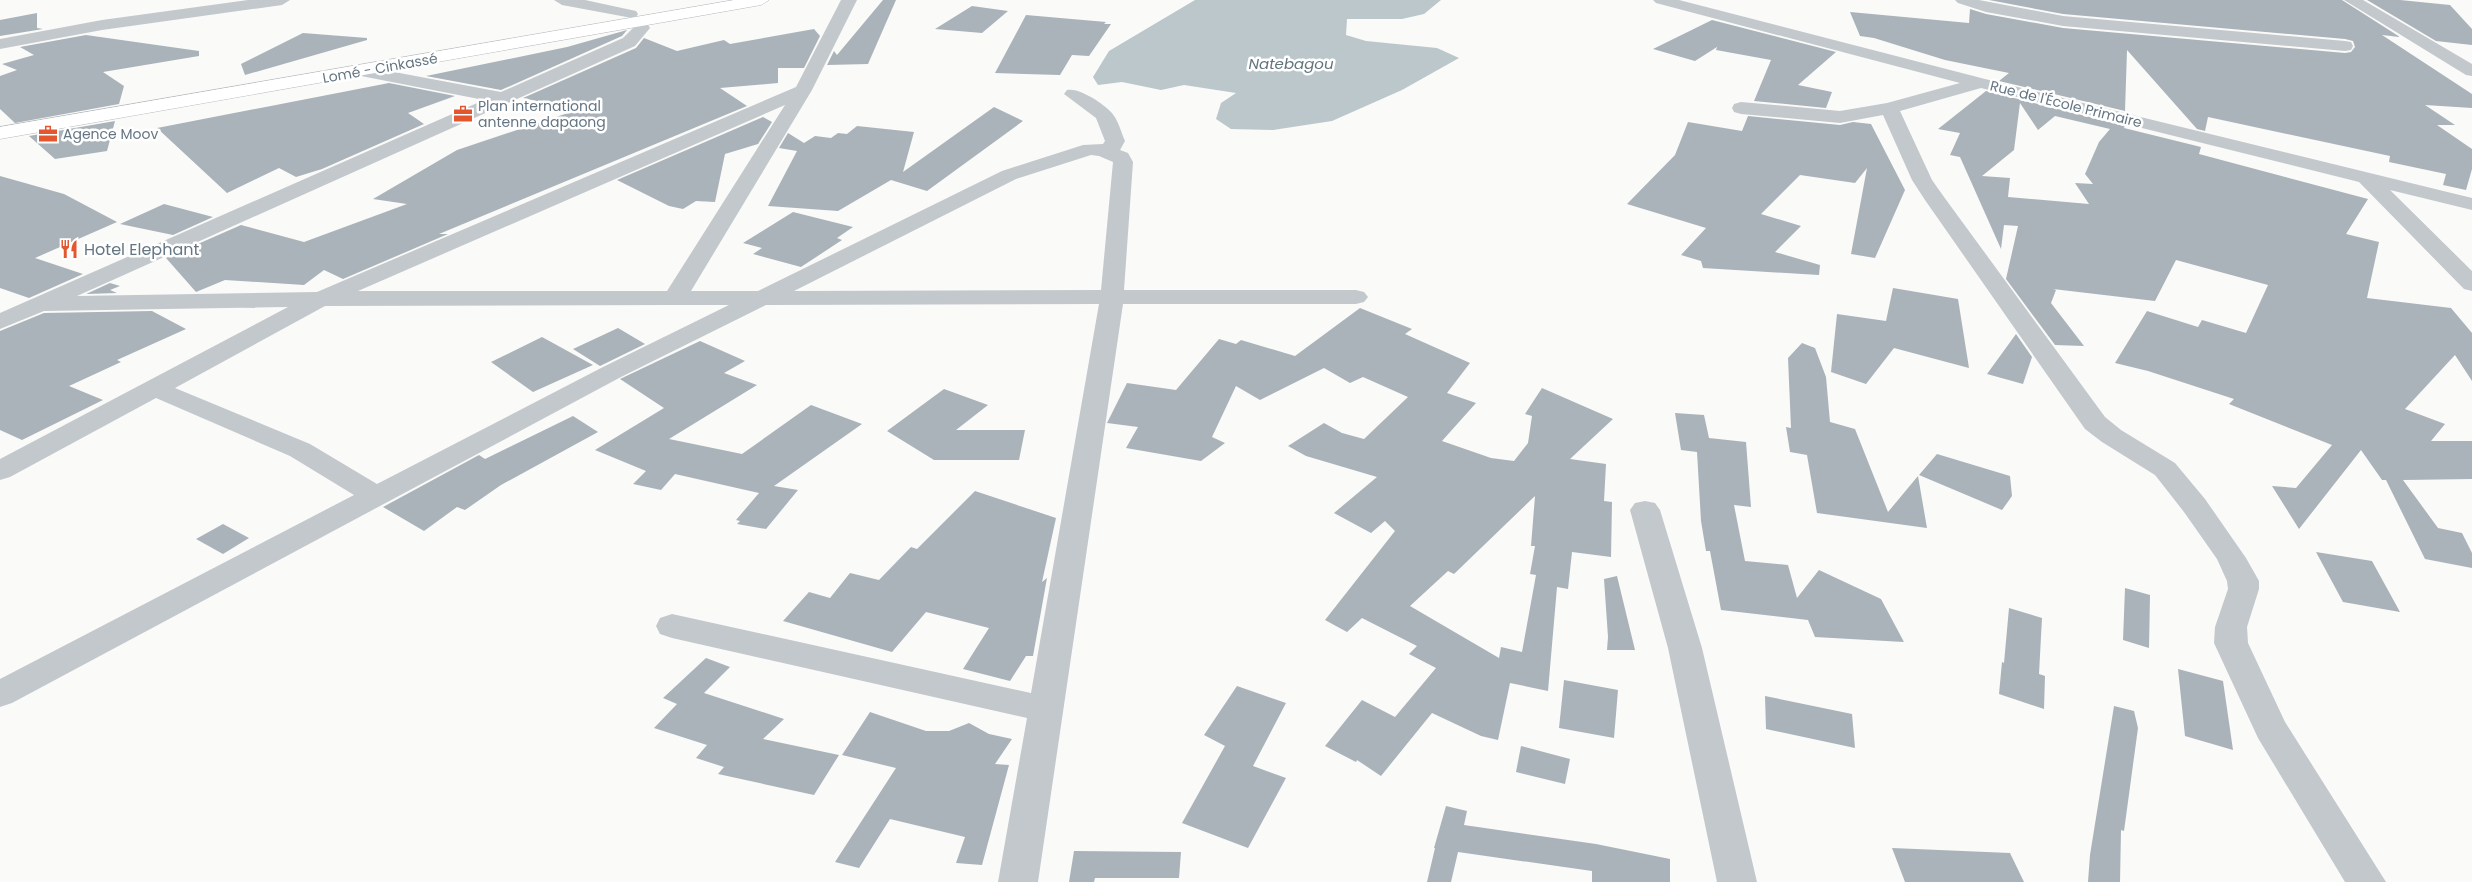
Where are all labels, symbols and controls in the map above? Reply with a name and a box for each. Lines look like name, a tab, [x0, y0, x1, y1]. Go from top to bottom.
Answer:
street label: Lomé - Cinkassé	[321, 48, 439, 88]
water label: Natebagou	[1248, 53, 1334, 74]
street label: Rue de l'École Primaire	[1988, 75, 2144, 133]
place label: Plan international antenne dapaong	[478, 96, 606, 132]
office icon: Plan international antenne dapaong	[452, 103, 474, 125]
office icon: Agence Moov	[37, 123, 59, 145]
place label: Agence Moov	[63, 124, 158, 144]
restaurant icon: Hotel Elephant	[58, 238, 80, 260]
place label: Hotel Elephant	[84, 238, 199, 261]

